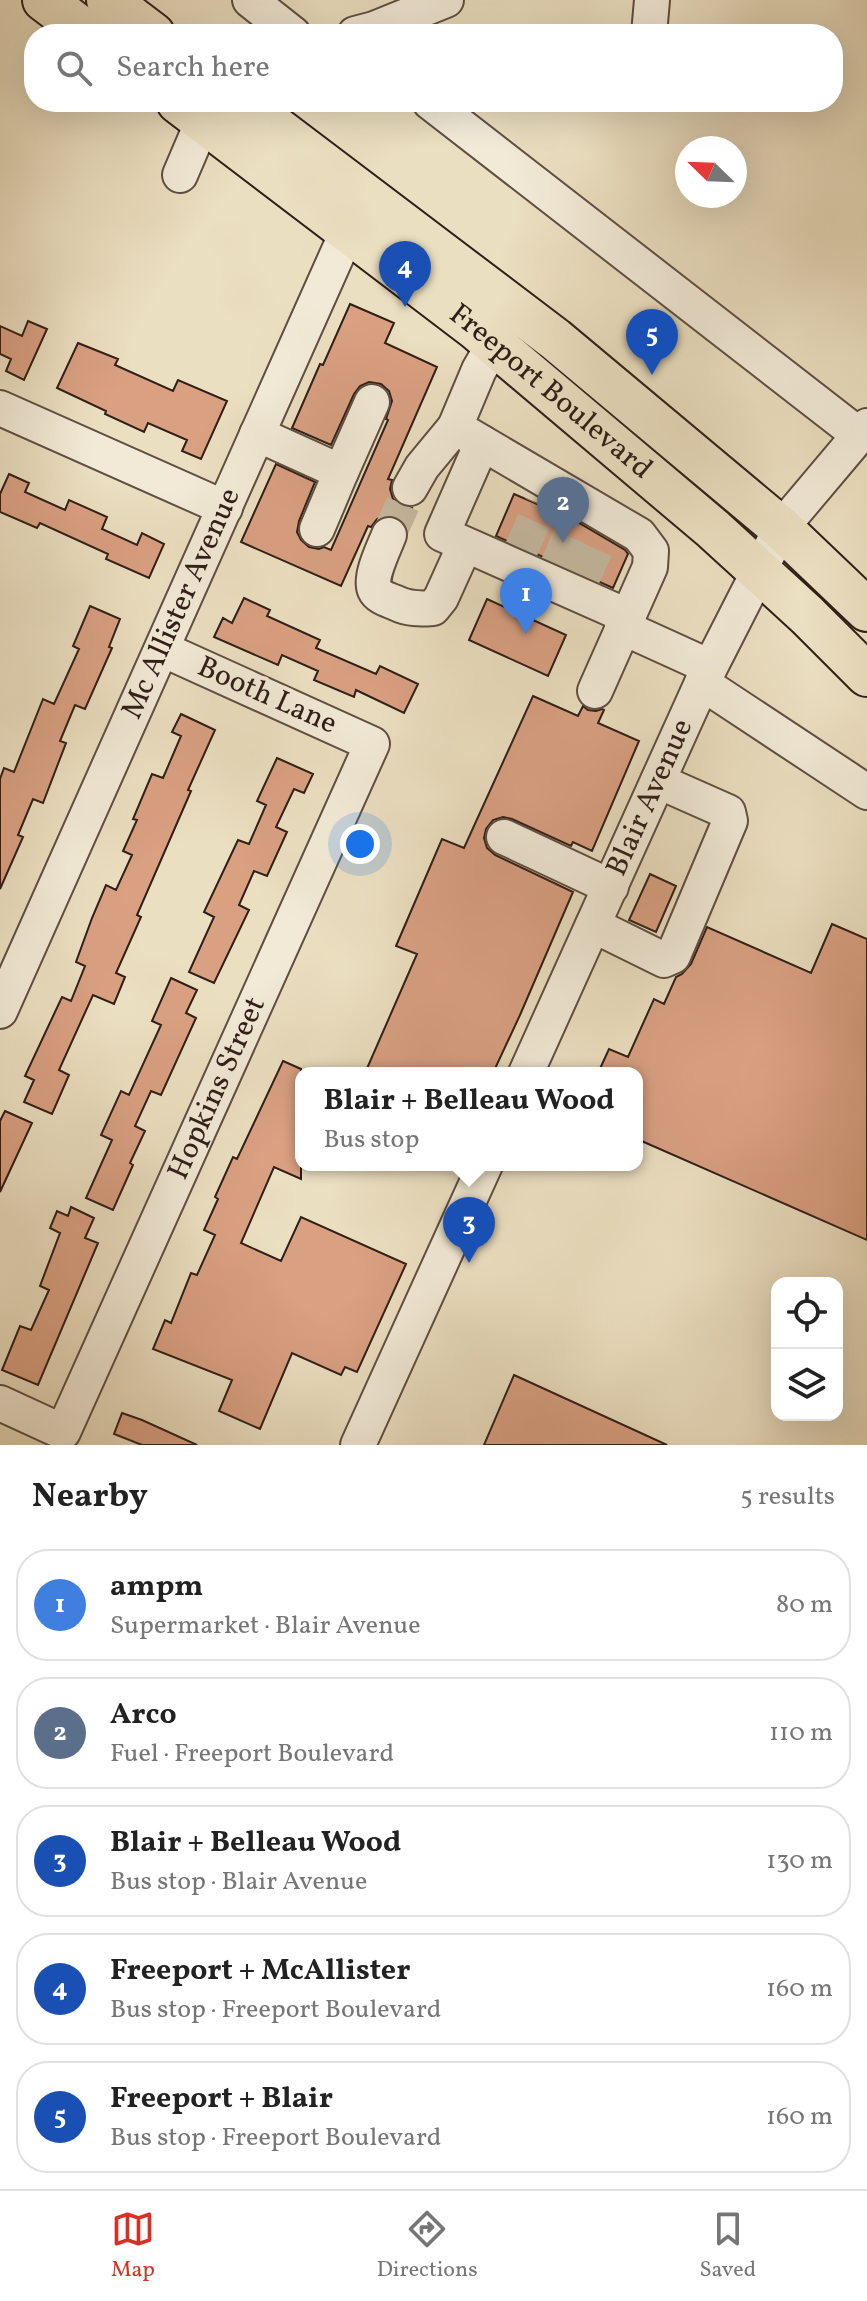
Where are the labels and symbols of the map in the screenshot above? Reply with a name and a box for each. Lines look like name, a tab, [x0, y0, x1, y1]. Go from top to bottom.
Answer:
north arrow	[675, 136, 747, 208]
pin: 4	[379, 241, 431, 307]
street label: Freeport Boulevard	[440, 294, 661, 490]
pin: 5	[626, 309, 678, 375]
pin: 2	[537, 477, 589, 543]
street label: Mc Allister Avenue	[112, 481, 251, 726]
pin: 1	[500, 568, 552, 634]
street label: Booth Lane	[190, 647, 344, 745]
street label: Blair Avenue	[596, 712, 704, 883]
your location	[340, 824, 380, 864]
street label: Hopkins Street	[158, 990, 277, 1187]
pin: 3	[443, 1197, 495, 1263]

